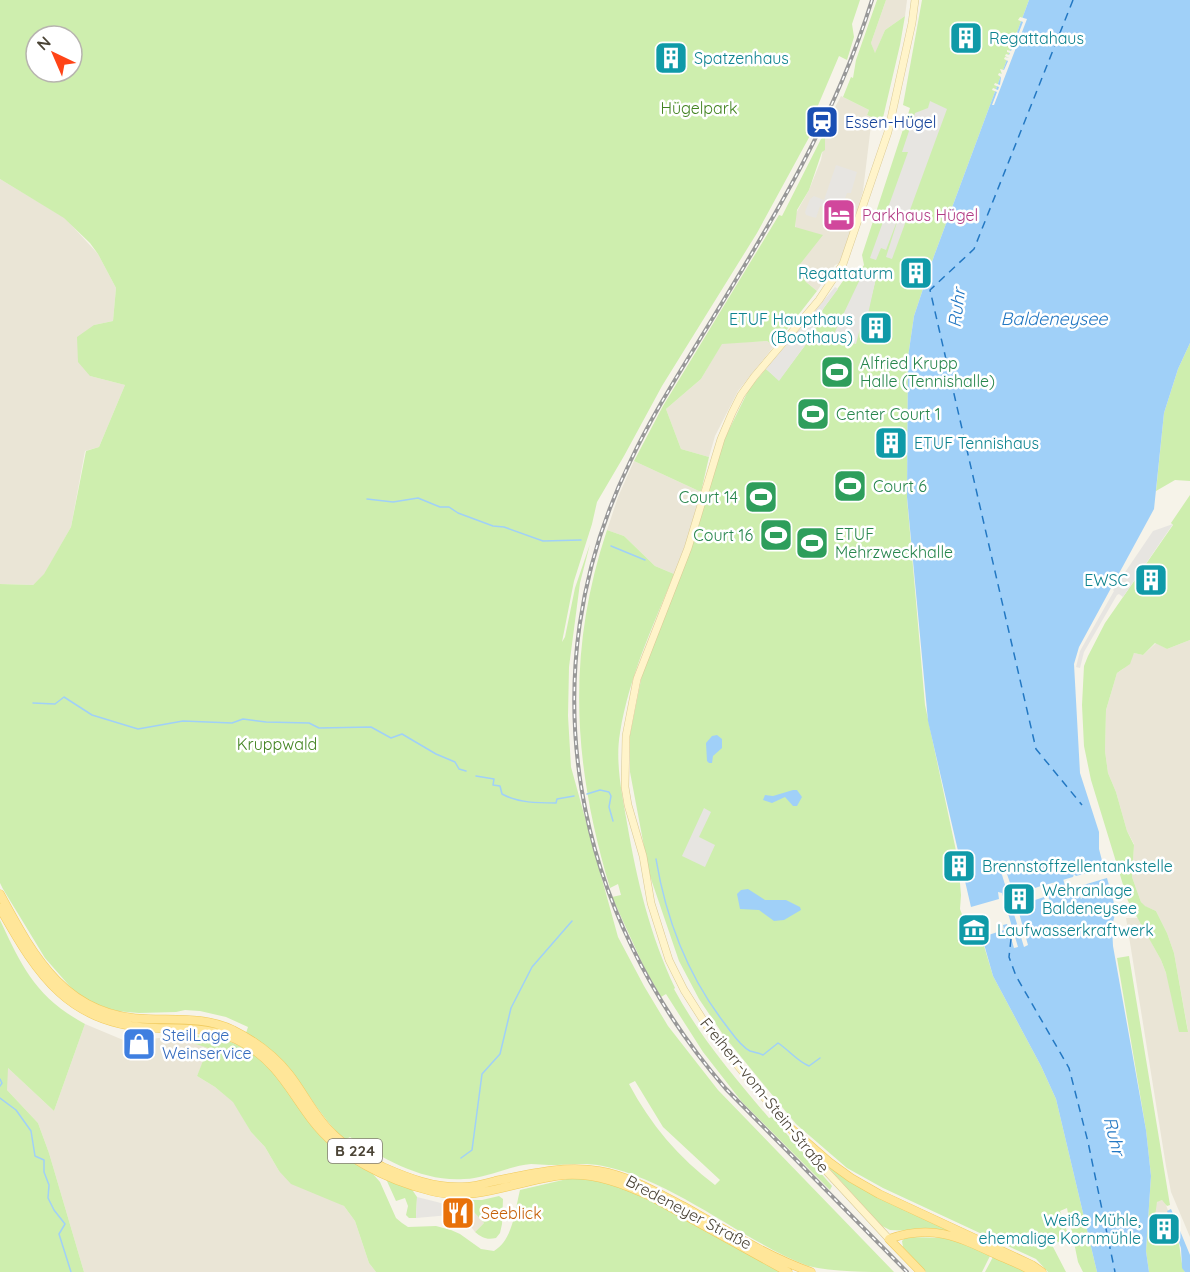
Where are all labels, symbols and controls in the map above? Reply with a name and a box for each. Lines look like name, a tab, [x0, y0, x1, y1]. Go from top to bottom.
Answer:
building icon: Regattahaus	[948, 20, 984, 56]
north arrow	[24, 24, 84, 84]
place label: Regattahaus	[989, 28, 1084, 48]
text: N	[32, 32, 55, 54]
building icon: Spatzenhaus	[653, 40, 689, 76]
place label: Spatzenhaus	[694, 48, 789, 68]
park label: Hügelpark	[661, 98, 737, 118]
station icon: Essen-Hügel	[804, 104, 840, 140]
place label: Essen-Hügel	[845, 112, 936, 132]
hotel icon: Parkhaus Hügel	[821, 197, 857, 233]
place label: Parkhaus Hügel	[862, 205, 978, 225]
building icon: Regattaturm	[898, 255, 934, 291]
place label: Regattaturm	[798, 263, 893, 283]
water label: Ruhr	[943, 285, 971, 329]
water label: Baldeneysee	[1001, 307, 1108, 330]
place label: ETUF Haupthaus (Boothaus)	[729, 309, 853, 347]
building icon: ETUF Haupthaus (Boothaus)	[858, 310, 894, 346]
place label: Alfried Krupp Halle (Tennishalle)	[860, 353, 995, 391]
sports icon: Alfried Krupp Halle (Tennishalle)	[819, 354, 855, 390]
sports icon: Center Court 1	[795, 396, 831, 432]
place label: Center Court 1	[836, 404, 941, 424]
building icon: ETUF Tennishaus	[873, 425, 909, 461]
place label: ETUF Tennishaus	[914, 433, 1039, 453]
sports icon: Court 6	[832, 468, 868, 504]
place label: Court 6	[873, 476, 927, 496]
sports icon: Court 14	[743, 479, 779, 515]
place label: Court 14	[679, 487, 738, 507]
sports icon: Court 16	[758, 517, 794, 553]
place label: ETUF Mehrzweckhalle	[835, 524, 953, 562]
place label: Court 16	[693, 525, 753, 545]
sports icon: ETUF Mehrzweckhalle	[794, 525, 830, 561]
building icon: EWSC	[1133, 562, 1169, 598]
place label: EWSC	[1084, 570, 1128, 590]
park label: Kruppwald	[237, 734, 317, 754]
building icon: Brennstoffzellentankstelle	[941, 848, 977, 884]
place label: Brennstoffzellentankstelle	[982, 856, 1173, 876]
place label: Wehranlage Baldeneysee	[1042, 880, 1137, 918]
building icon: Wehranlage Baldeneysee	[1001, 881, 1037, 917]
museum icon: Laufwasserkraftwerk	[956, 912, 992, 948]
place label: Laufwasserkraftwerk	[997, 920, 1154, 940]
street label: Freiherr-vom-Stein-Straße	[696, 1013, 834, 1177]
place label: SteilLage Weinservice	[162, 1025, 252, 1063]
shop icon: SteilLage Weinservice	[121, 1026, 157, 1062]
water label: Ruhr	[1099, 1114, 1131, 1160]
road number: B 224	[328, 1139, 382, 1163]
street label: Bredeneyer Straße	[623, 1170, 755, 1254]
restaurant icon: Seeblick	[440, 1195, 476, 1231]
place label: Seeblick	[481, 1203, 542, 1223]
place label: Weiße Mühle, ehemalige Kornmühle	[978, 1210, 1141, 1248]
building icon: Weiße Mühle, ehemalige Kornmühle	[1146, 1211, 1182, 1247]

